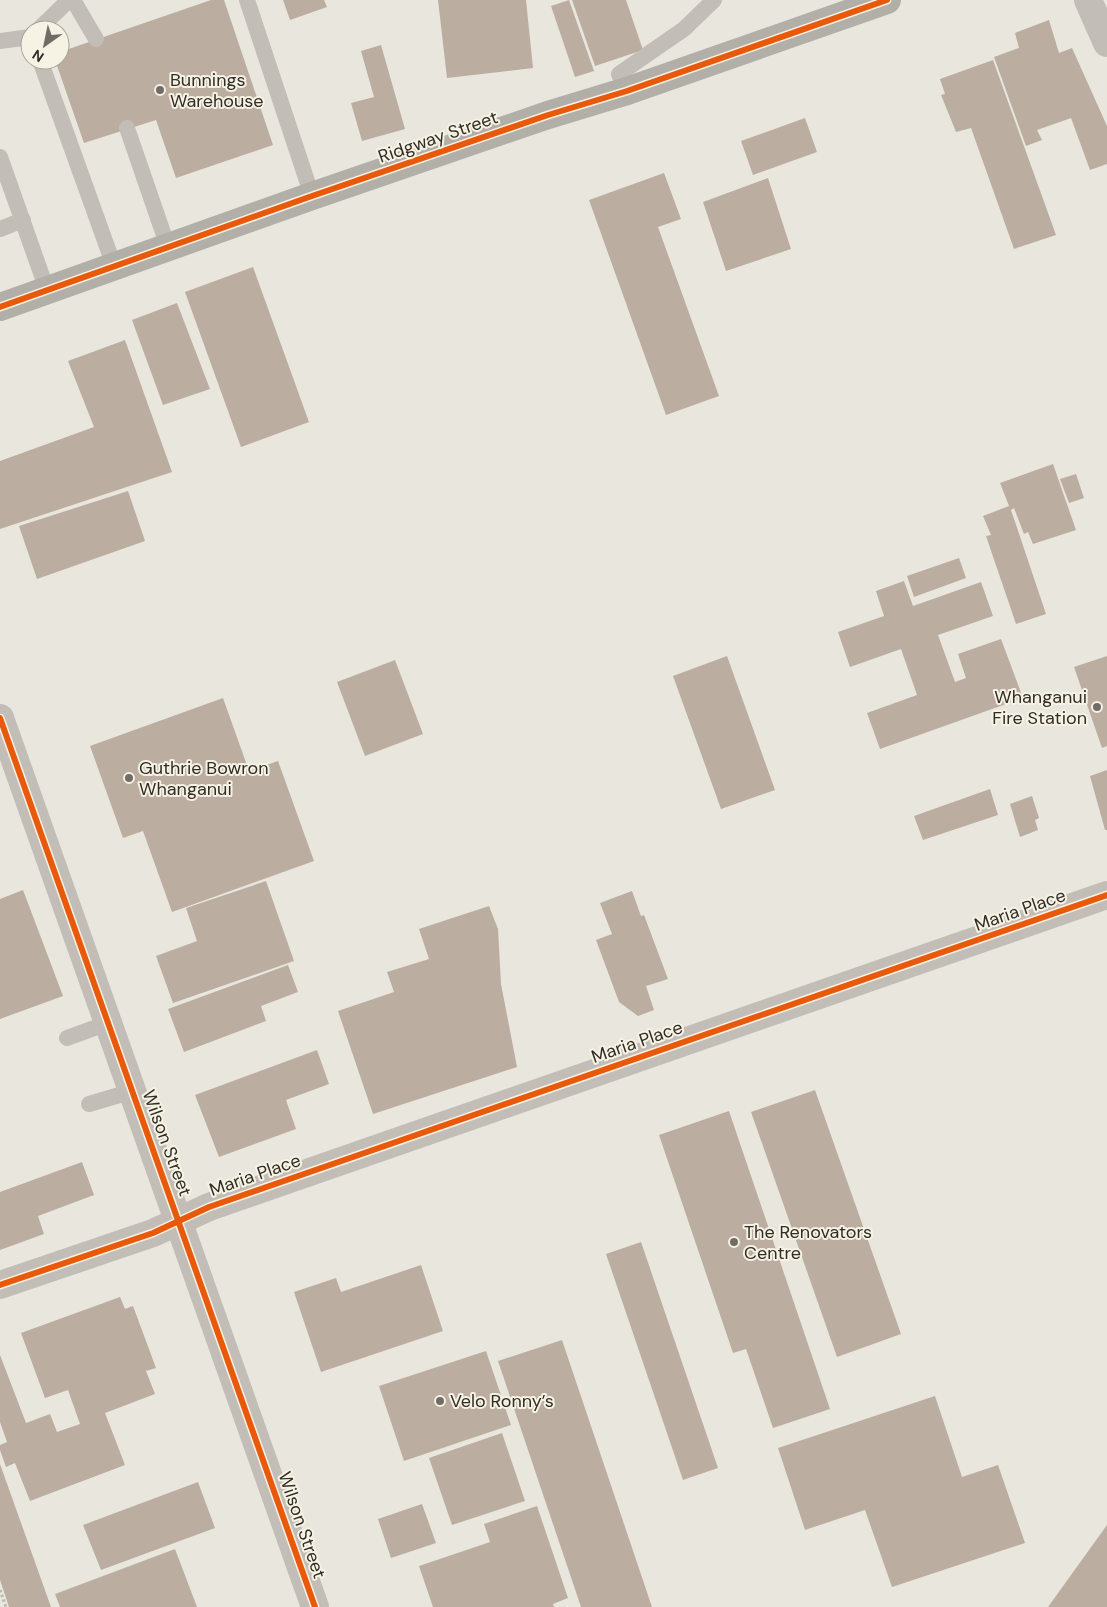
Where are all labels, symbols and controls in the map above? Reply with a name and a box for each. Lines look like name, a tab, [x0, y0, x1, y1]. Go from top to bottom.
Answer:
north arrow	[20, 20, 70, 70]
text: N	[29, 46, 47, 66]
place label: Bunnings Warehouse	[170, 68, 263, 113]
marker: Bunnings Warehouse	[154, 84, 166, 96]
street label: Ridgway Street	[375, 105, 501, 169]
place label: Whanganui Fire Station	[992, 685, 1087, 730]
marker: Whanganui Fire Station	[1091, 701, 1103, 713]
place label: Guthrie Bowron Whanganui	[139, 756, 269, 801]
marker: Guthrie Bowron Whanganui	[123, 772, 135, 784]
street label: Maria Place	[971, 883, 1069, 937]
street label: Maria Place	[588, 1015, 686, 1069]
street label: Wilson Street	[137, 1086, 197, 1200]
street label: Maria Place	[206, 1148, 304, 1202]
place label: The Renovators Centre	[744, 1220, 872, 1265]
marker: The Renovators Centre	[728, 1236, 740, 1248]
place label: Velo Ronny’s	[450, 1389, 554, 1413]
marker: Velo Ronny’s	[434, 1395, 446, 1407]
street label: Wilson Street	[272, 1468, 332, 1582]

